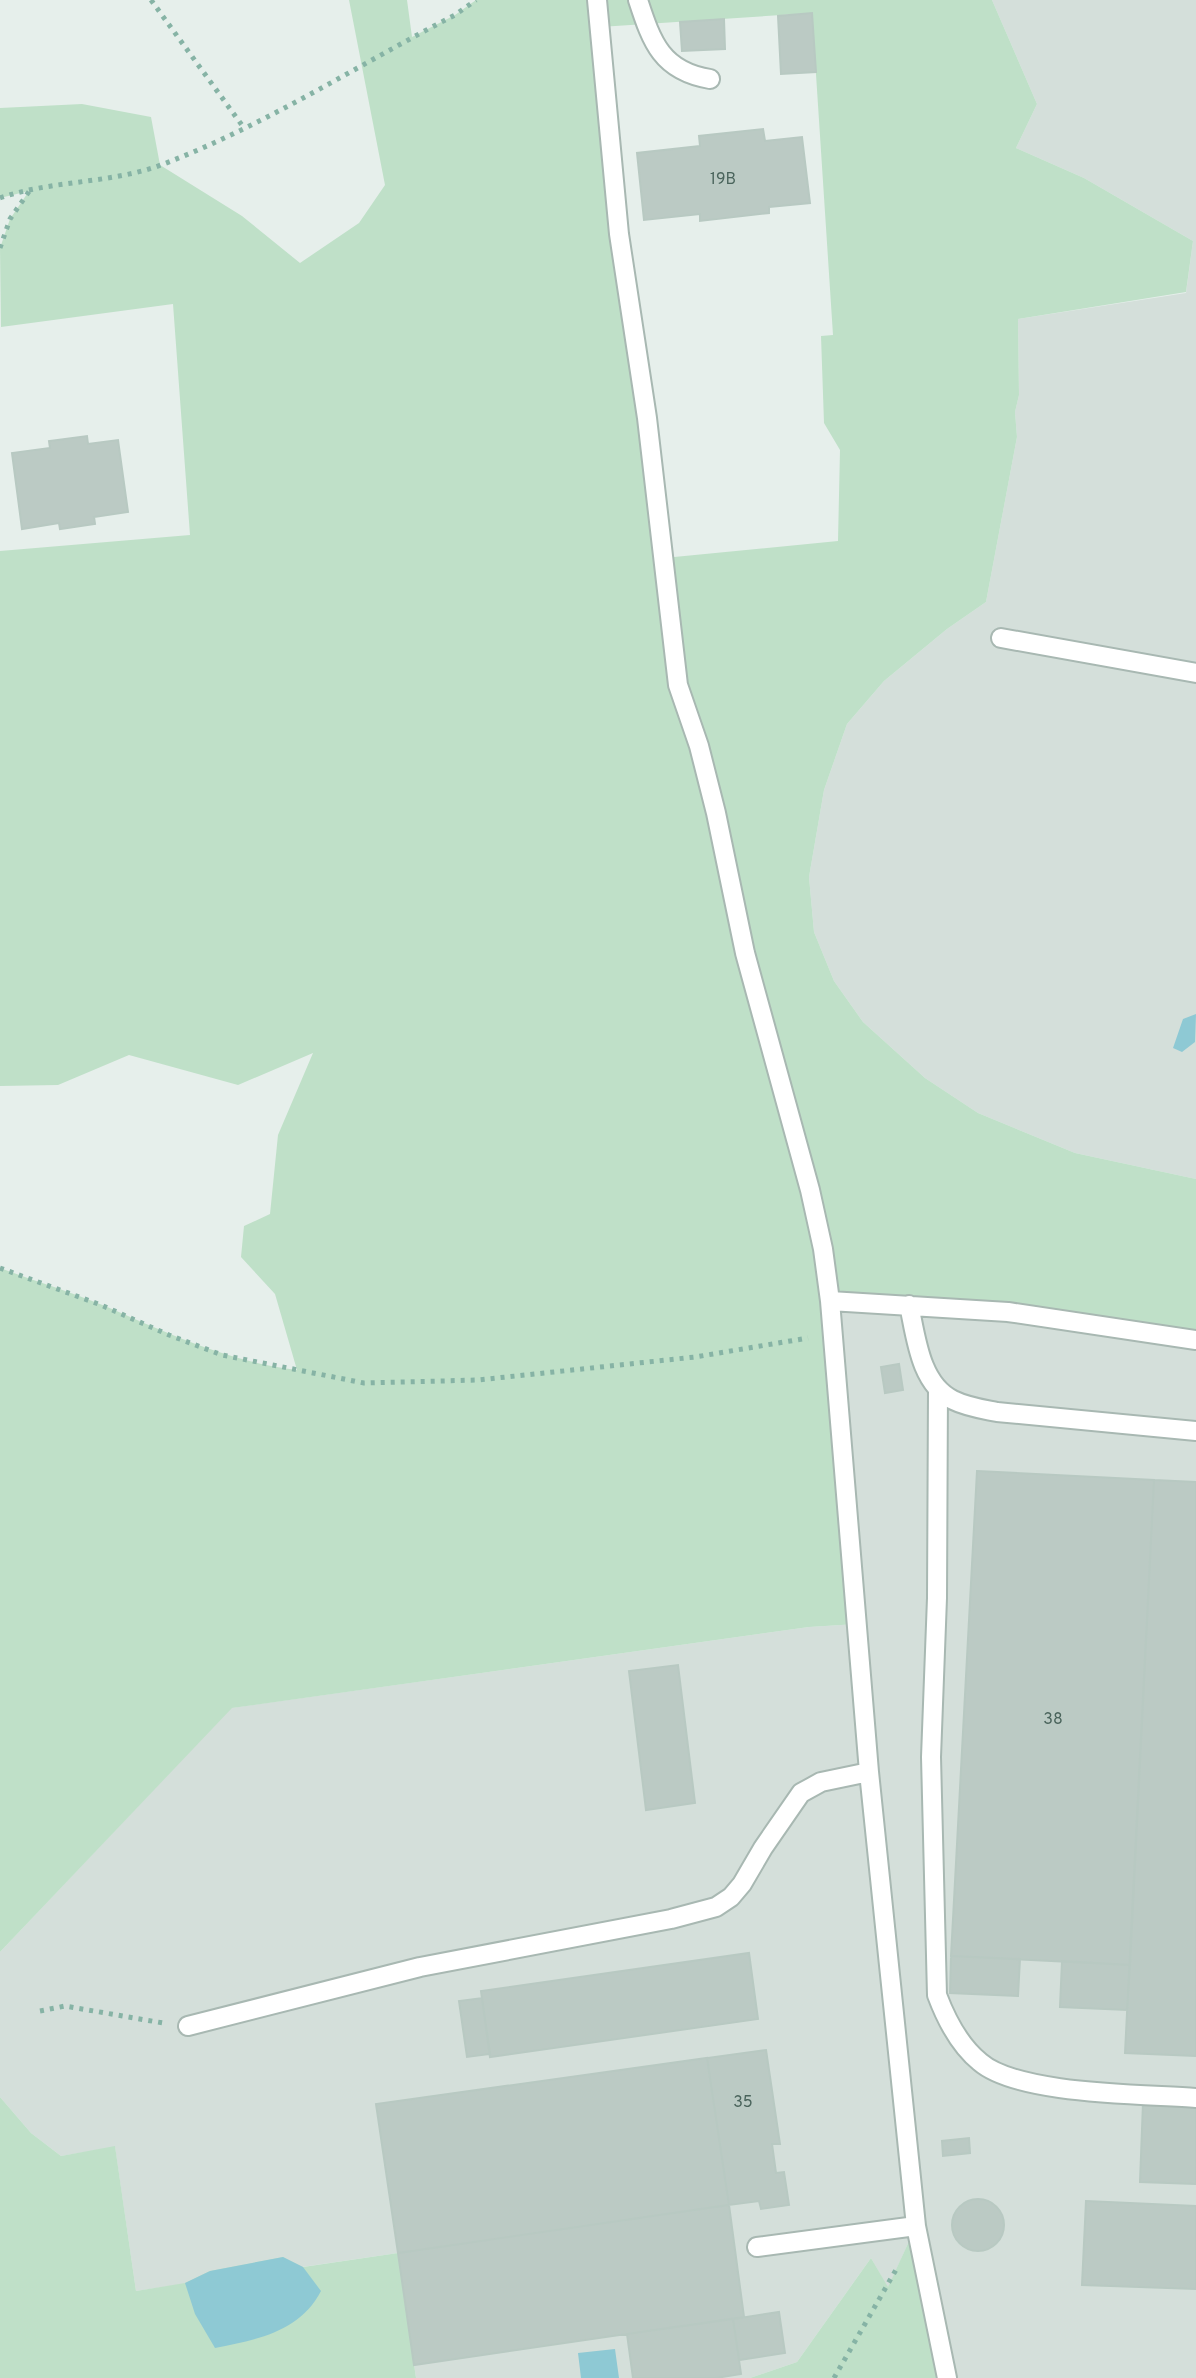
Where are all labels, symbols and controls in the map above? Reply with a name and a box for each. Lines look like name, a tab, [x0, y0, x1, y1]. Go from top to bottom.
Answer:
house number: 19B	[710, 170, 736, 190]
house number: 38	[1043, 1710, 1063, 1730]
house number: 35	[733, 2093, 753, 2113]

